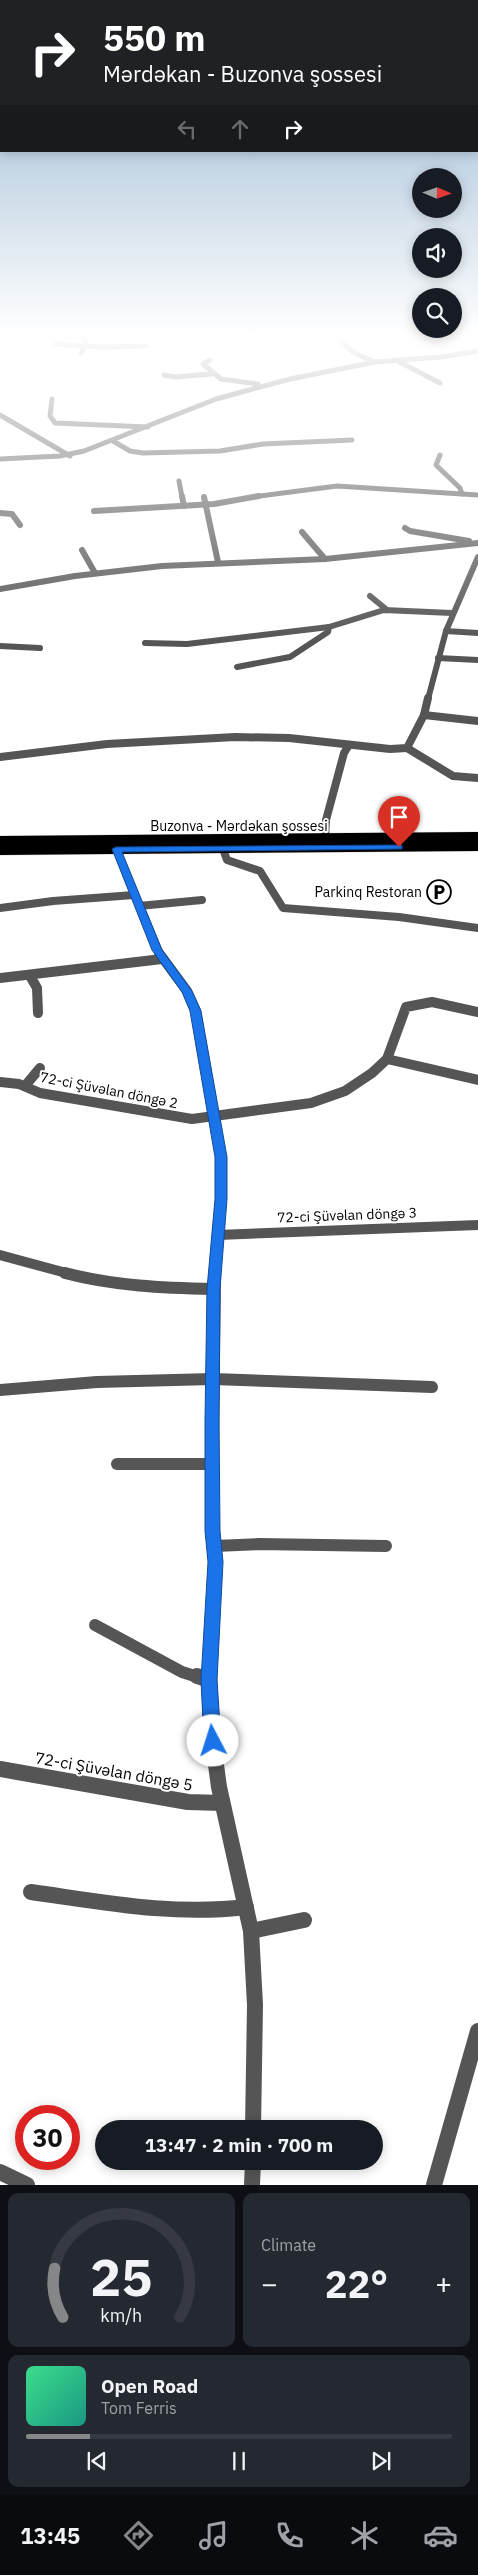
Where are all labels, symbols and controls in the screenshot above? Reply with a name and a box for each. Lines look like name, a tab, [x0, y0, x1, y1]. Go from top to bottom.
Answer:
text: 550 m	[103, 15, 206, 61]
icon: right	[20, 20, 85, 85]
text: Mərdəkan - Buzonva şossesi	[103, 59, 382, 88]
icon: left	[173, 115, 201, 143]
icon: ahead	[226, 115, 254, 143]
icon: right	[279, 115, 307, 143]
north arrow	[412, 168, 462, 218]
map controls	[412, 168, 462, 338]
button: sound	[412, 228, 462, 278]
button: search	[412, 288, 462, 338]
pin	[378, 796, 420, 847]
icon: arrive	[385, 803, 413, 831]
street label: Buzonva - Mərdəkan şossesi	[150, 817, 328, 835]
parking icon: Parkinq Restoran	[426, 879, 452, 905]
place label: Parkinq Restoran	[314, 883, 422, 901]
street label: 72-ci Şüvəlan döngə 2	[39, 1068, 179, 1112]
street label: 72-ci Şüvəlan döngə 3	[277, 1204, 417, 1226]
position arrow	[186, 1714, 238, 1766]
street label: 72-ci Şüvəlan döngə 5	[33, 1747, 195, 1795]
speed limit sign: 30	[15, 2105, 80, 2170]
text: 13:47 · 2 min · 700 m	[145, 2133, 333, 2157]
text: Climate	[261, 2235, 316, 2255]
text: 25	[90, 2243, 153, 2310]
text: 22°	[325, 2259, 388, 2308]
text: −	[261, 2265, 278, 2302]
text: +	[435, 2265, 452, 2302]
text: km/h	[101, 2304, 143, 2327]
text: Open Road	[101, 2374, 198, 2398]
text: Tom Ferris	[101, 2398, 177, 2418]
icon: previous	[83, 2447, 111, 2475]
icon: pause	[225, 2447, 253, 2475]
icon: next	[367, 2447, 395, 2475]
icon: directions	[121, 2518, 156, 2553]
icon: music	[196, 2518, 231, 2553]
icon: phone	[272, 2518, 307, 2553]
icon: climate	[347, 2518, 382, 2553]
icon: car	[423, 2518, 458, 2553]
text: 13:45	[20, 2521, 80, 2550]

